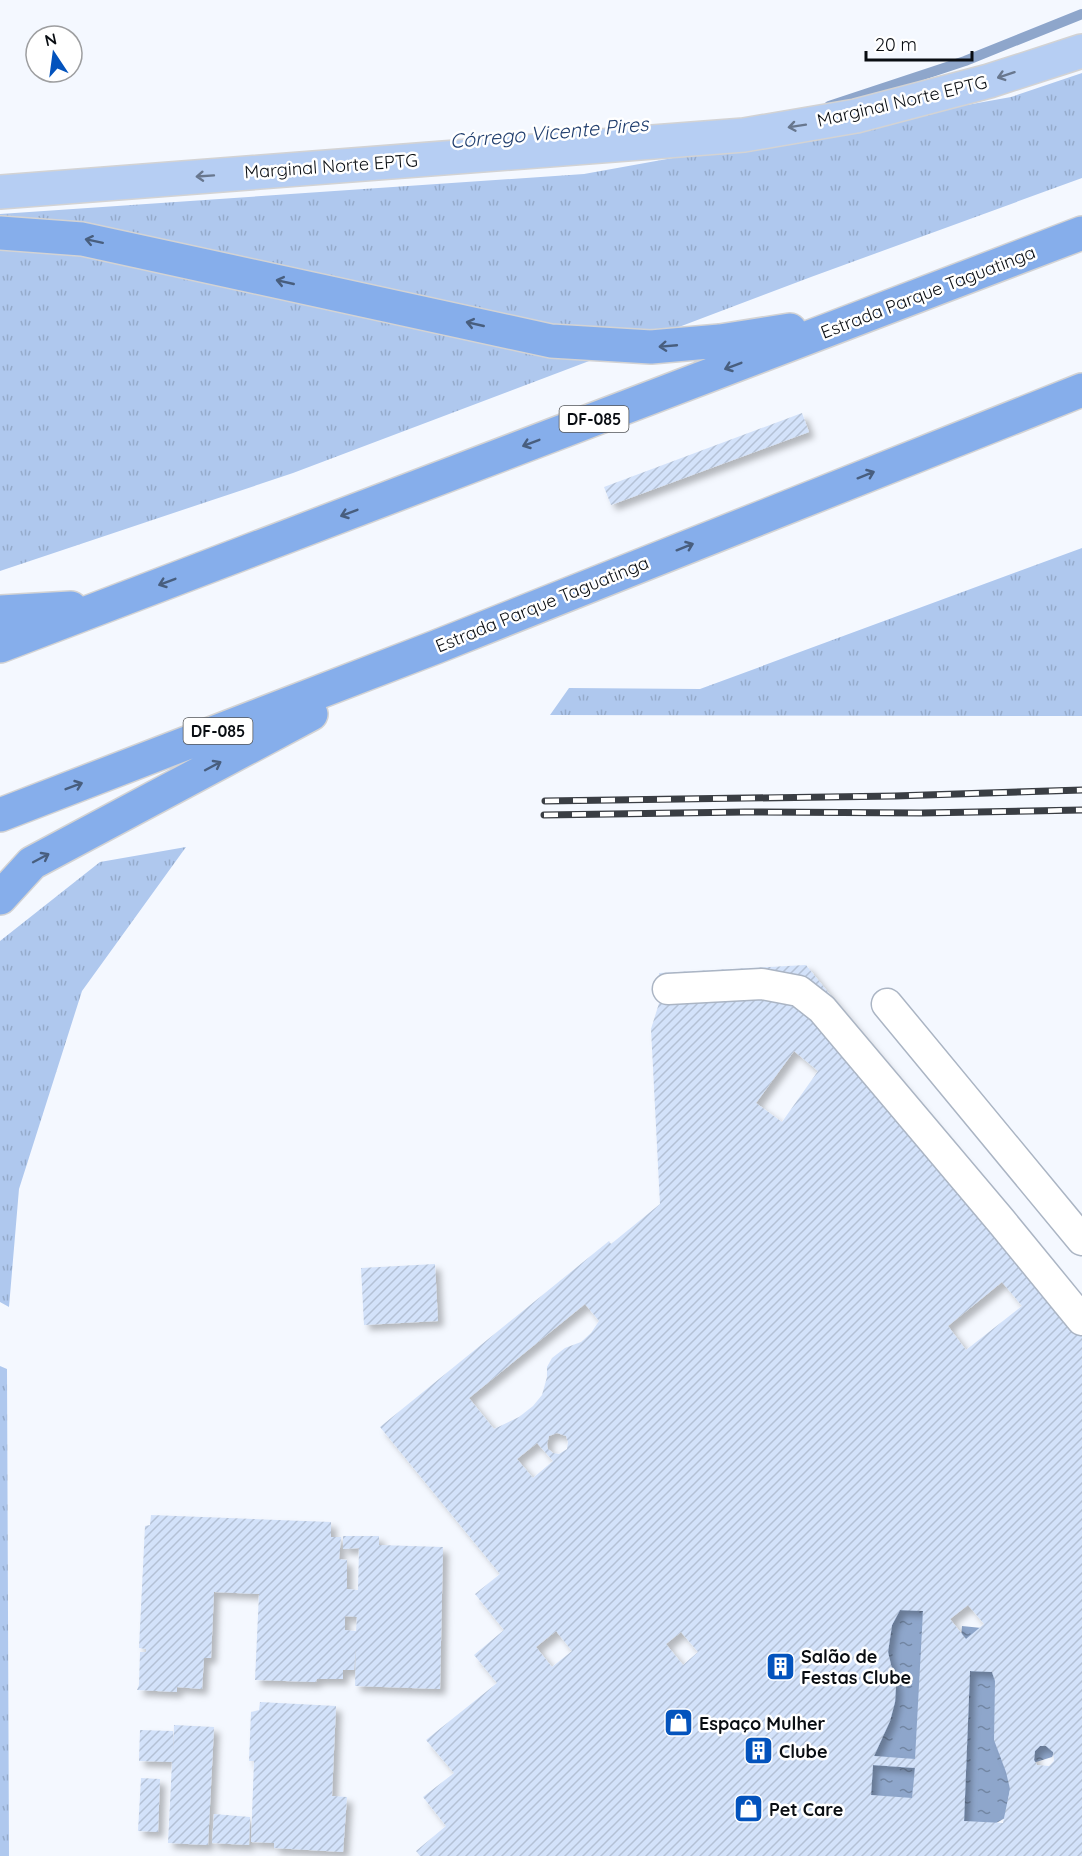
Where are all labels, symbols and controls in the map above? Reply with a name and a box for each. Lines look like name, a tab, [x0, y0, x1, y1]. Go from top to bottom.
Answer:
north arrow	[24, 24, 84, 84]
scale bar	[866, 24, 972, 62]
text: N	[43, 28, 59, 50]
text: 20 m	[875, 33, 917, 56]
street label: Marginal Norte EPTG	[815, 70, 989, 132]
one-way arrow	[997, 71, 1016, 82]
water label: Córrego Vicente Pires	[449, 111, 651, 153]
one-way arrow	[787, 120, 807, 131]
street label: Marginal Norte EPTG	[243, 148, 419, 184]
one-way arrow	[195, 171, 215, 182]
one-way arrow	[85, 235, 104, 246]
street label: Estrada Parque Taguatinga	[817, 240, 1039, 344]
one-way arrow	[275, 276, 295, 287]
one-way arrow	[466, 318, 485, 329]
one-way arrow	[658, 340, 678, 351]
one-way arrow	[724, 362, 743, 373]
road number: DF-085	[560, 406, 628, 432]
one-way arrow	[522, 438, 541, 449]
one-way arrow	[857, 469, 875, 480]
one-way arrow	[340, 508, 359, 519]
one-way arrow	[675, 541, 694, 552]
street label: Estrada Parque Taguatinga	[432, 551, 652, 657]
one-way arrow	[158, 577, 177, 588]
road number: DF-085	[184, 718, 252, 744]
one-way arrow	[204, 760, 222, 771]
one-way arrow	[64, 780, 83, 791]
one-way arrow	[32, 852, 50, 863]
place label: Salão de Festas Clube	[801, 1645, 911, 1689]
building icon: Salão de Festas Clube	[764, 1650, 796, 1682]
shop icon: Espaço Mulher	[662, 1707, 694, 1739]
place label: Espaço Mulher	[699, 1712, 826, 1735]
building icon: Clube	[742, 1735, 774, 1767]
place label: Clube	[779, 1740, 828, 1763]
shop icon: Pet Care	[732, 1793, 764, 1825]
place label: Pet Care	[769, 1798, 843, 1821]

